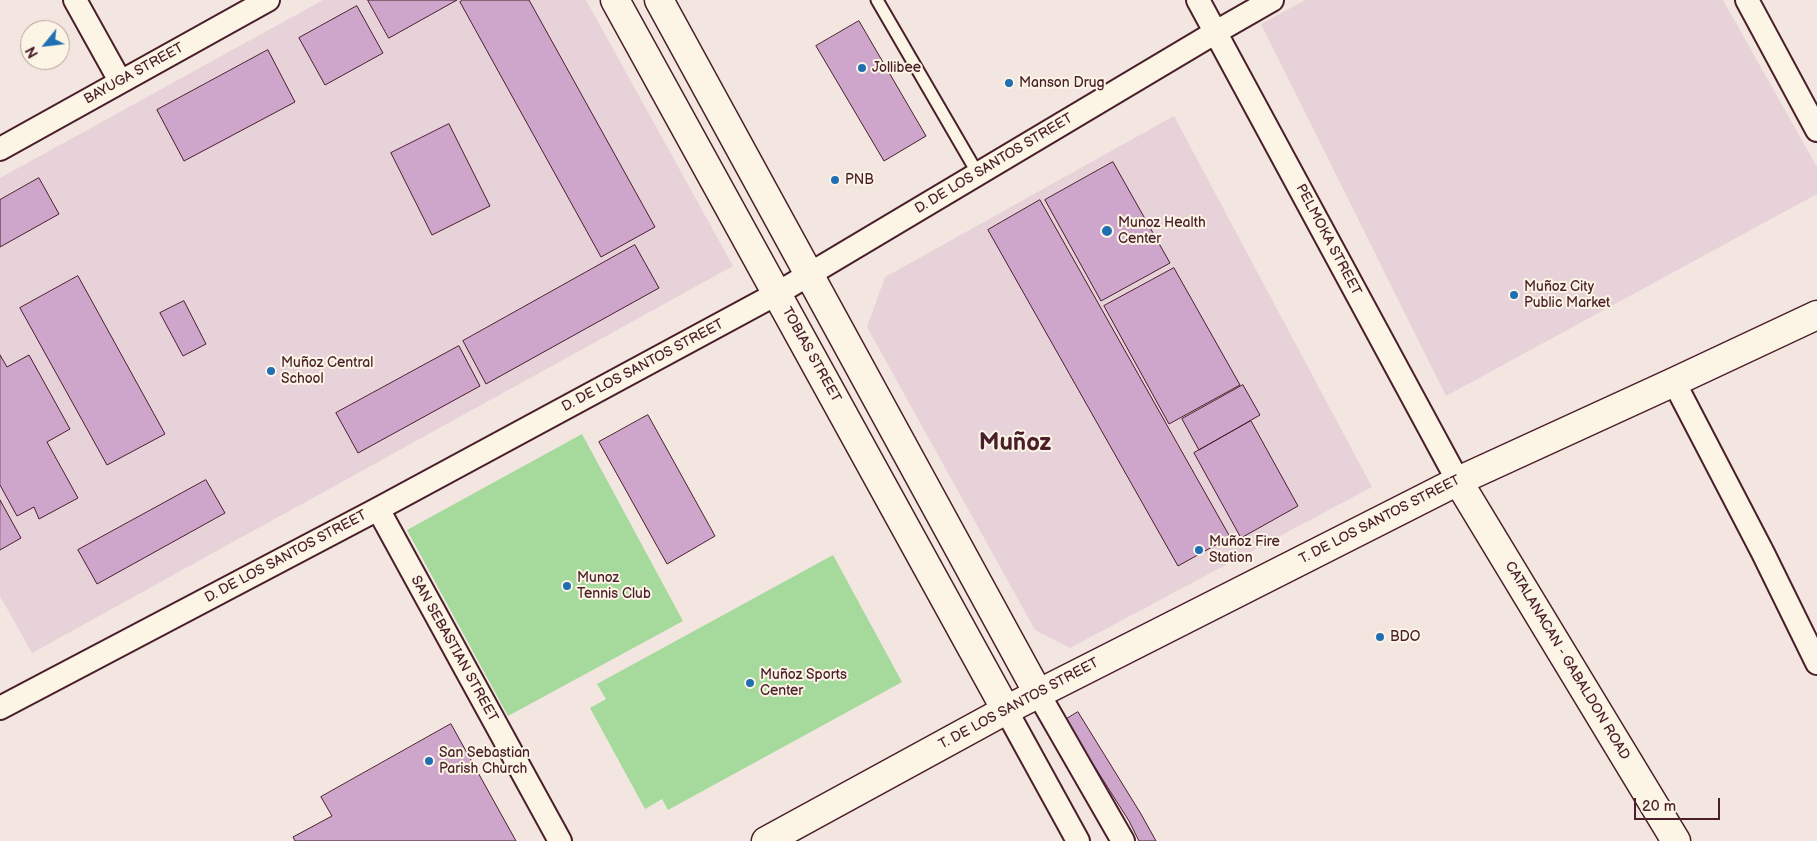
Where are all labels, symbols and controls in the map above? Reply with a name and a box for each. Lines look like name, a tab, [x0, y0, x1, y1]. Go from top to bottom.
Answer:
north arrow	[20, 20, 70, 70]
street label: BAYUGA STREET	[81, 40, 187, 108]
text: N	[22, 43, 42, 61]
place label: Jollibee	[872, 60, 921, 76]
marker: Jollibee	[856, 62, 868, 74]
place label: Manson Drug	[1019, 75, 1105, 91]
marker: Manson Drug	[1003, 77, 1015, 89]
street label: D. DE LOS SANTOS STREET	[912, 110, 1076, 218]
place label: PNB	[845, 172, 874, 188]
marker: PNB	[829, 174, 841, 186]
street label: PELMOKA STREET	[1292, 181, 1364, 299]
place label: Munoz Health Center	[1118, 215, 1206, 248]
marker: Munoz Health Center	[1100, 224, 1114, 238]
place label: Muñoz City Public Market	[1524, 279, 1610, 312]
marker: Muñoz City Public Market	[1508, 289, 1520, 301]
street label: TOBIAS STREET	[778, 304, 844, 406]
street label: D. DE LOS SANTOS STREET	[559, 316, 727, 416]
place label: Muñoz Central School	[281, 355, 373, 388]
marker: Muñoz Central School	[265, 365, 277, 377]
district label: Muñoz	[979, 430, 1051, 458]
street label: T. DE LOS SANTOS STREET	[1297, 472, 1463, 568]
street label: D. DE LOS SANTOS STREET	[202, 507, 370, 607]
place label: Muñoz Fire Station	[1209, 534, 1280, 566]
marker: Muñoz Fire Station	[1193, 544, 1205, 556]
street label: CATALANACAN - GABALDON ROAD	[1501, 559, 1633, 763]
place label: Munoz Tennis Club	[577, 570, 651, 602]
street label: SAN SEBASTIAN STREET	[407, 573, 501, 725]
marker: Munoz Tennis Club	[561, 580, 573, 592]
place label: BDO	[1390, 629, 1420, 645]
marker: BDO	[1374, 631, 1386, 643]
street label: T. DE LOS SANTOS STREET	[936, 655, 1102, 753]
place label: Muñoz Sports Center	[760, 667, 847, 700]
marker: Muñoz Sports Center	[744, 677, 756, 689]
place label: San Sebastian Parish Church	[439, 745, 530, 778]
marker: San Sebastian Parish Church	[423, 755, 435, 767]
scale bar	[1637, 788, 1723, 820]
text: 20 m	[1642, 797, 1676, 816]

